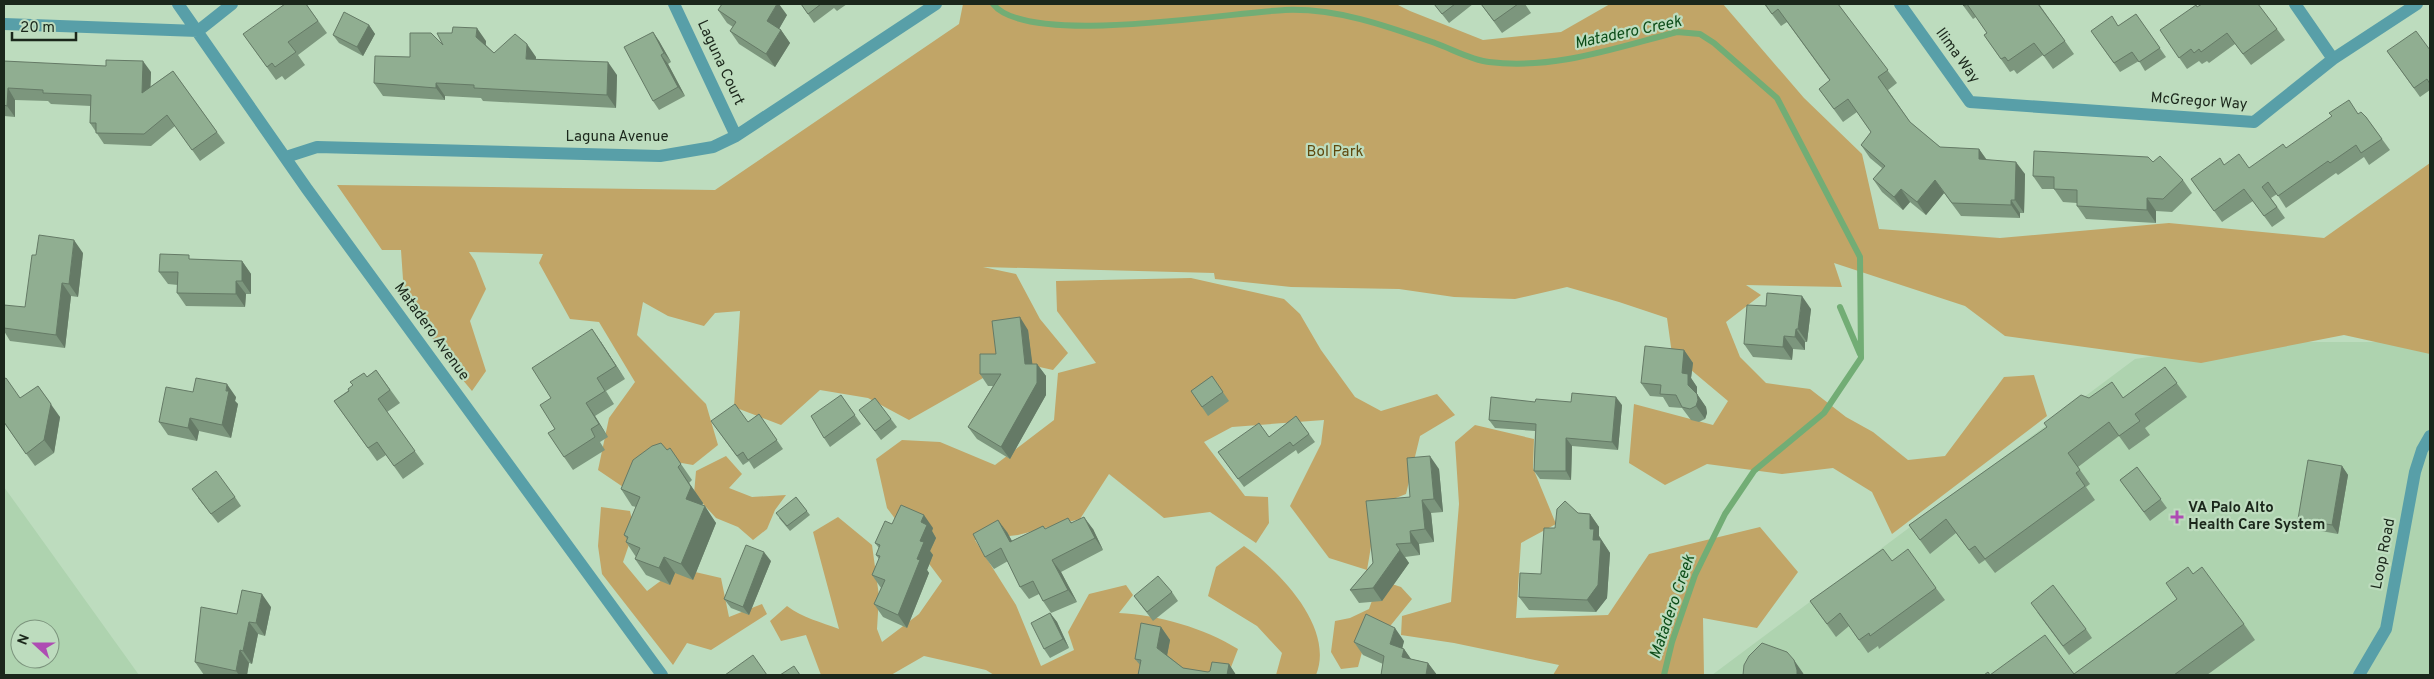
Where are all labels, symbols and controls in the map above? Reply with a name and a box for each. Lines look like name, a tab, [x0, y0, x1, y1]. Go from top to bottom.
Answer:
scale bar	[12, 10, 76, 42]
water label: Matadero Creek	[1573, 12, 1684, 54]
street label: Laguna Court	[692, 17, 748, 109]
text: 20 m	[20, 19, 55, 38]
street label: Ilima Way	[1931, 25, 1984, 87]
street label: McGregor Way	[2150, 89, 2248, 115]
street label: Laguna Avenue	[566, 128, 668, 147]
park label: Bol Park	[1307, 143, 1363, 162]
street label: Matadero Avenue	[389, 279, 473, 385]
place label: VA Palo Alto Health Care System	[2188, 499, 2325, 535]
marker: VA Palo Alto Health Care System	[2170, 510, 2184, 524]
street label: Loop Road	[2368, 517, 2400, 591]
water label: Matadero Creek	[1646, 551, 1700, 662]
north arrow	[10, 619, 60, 669]
text: N	[15, 632, 34, 648]

